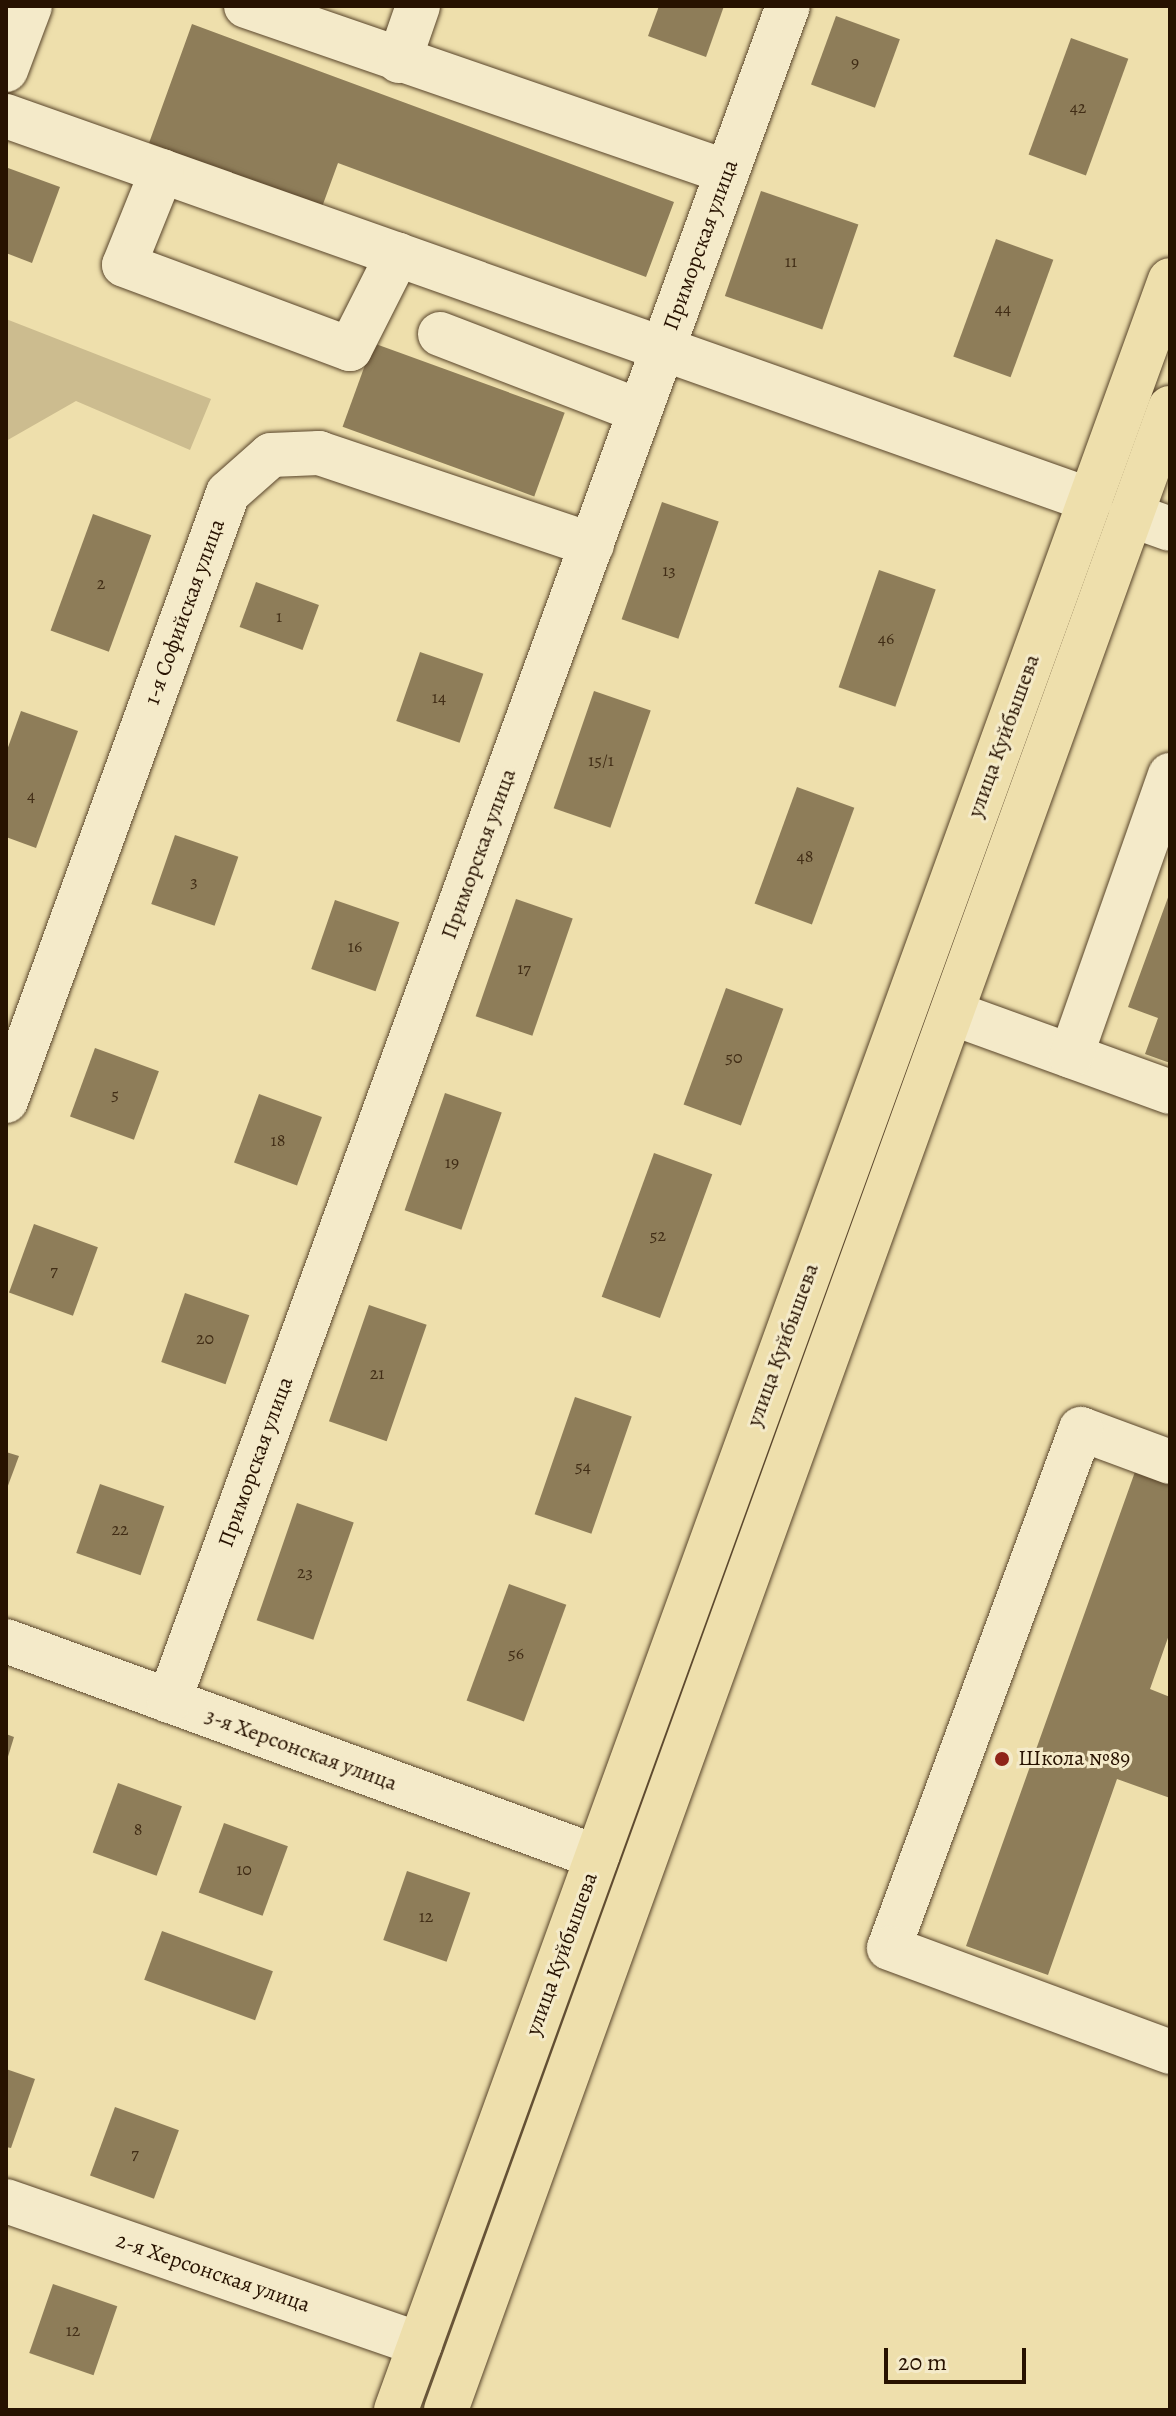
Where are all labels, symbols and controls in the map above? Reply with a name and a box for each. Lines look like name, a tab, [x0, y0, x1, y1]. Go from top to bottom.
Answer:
house number: 9	[851, 51, 859, 73]
house number: 42	[1070, 96, 1086, 118]
street label: Приморская улица	[658, 156, 744, 334]
house number: 11	[785, 250, 797, 272]
house number: 44	[995, 297, 1011, 319]
street label: 1-я Софийская улица	[139, 515, 231, 709]
house number: 13	[662, 559, 676, 581]
house number: 2	[97, 572, 105, 594]
house number: 1	[276, 605, 282, 627]
house number: 46	[878, 627, 894, 649]
street label: улица Куйбышева	[962, 651, 1046, 821]
house number: 14	[432, 686, 446, 708]
house number: 15/1	[588, 749, 614, 771]
street label: Приморская улица	[436, 765, 522, 943]
house number: 4	[27, 784, 35, 806]
house number: 48	[797, 845, 813, 867]
house number: 3	[190, 870, 198, 892]
house number: 16	[348, 935, 362, 957]
house number: 17	[517, 957, 531, 979]
house number: 50	[725, 1046, 743, 1068]
house number: 5	[111, 1083, 119, 1105]
house number: 18	[271, 1129, 285, 1151]
house number: 19	[445, 1151, 459, 1173]
house number: 52	[650, 1224, 666, 1246]
house number: 7	[50, 1259, 58, 1281]
street label: улица Куйбышева	[741, 1260, 825, 1430]
house number: 20	[196, 1327, 214, 1349]
house number: 21	[370, 1362, 384, 1384]
street label: Приморская улица	[213, 1373, 299, 1551]
house number: 54	[575, 1455, 591, 1477]
house number: 22	[111, 1518, 129, 1540]
house number: 23	[297, 1561, 313, 1583]
house number: 56	[508, 1642, 524, 1664]
street label: 3-я Херсонская улица	[201, 1703, 401, 1797]
place label: Школа №89	[1018, 1746, 1130, 1772]
marker: Школа №89	[993, 1750, 1011, 1768]
house number: 8	[134, 1818, 142, 1840]
house number: 10	[236, 1858, 252, 1880]
street label: улица Куйбышева	[520, 1869, 604, 2039]
house number: 12	[419, 1905, 433, 1927]
house number: 7	[131, 2142, 139, 2164]
street label: 2-я Херсонская улица	[112, 2227, 314, 2319]
house number: 12	[66, 2319, 80, 2341]
scale bar	[888, 2332, 1030, 2382]
text: 20 m	[898, 2346, 947, 2378]

